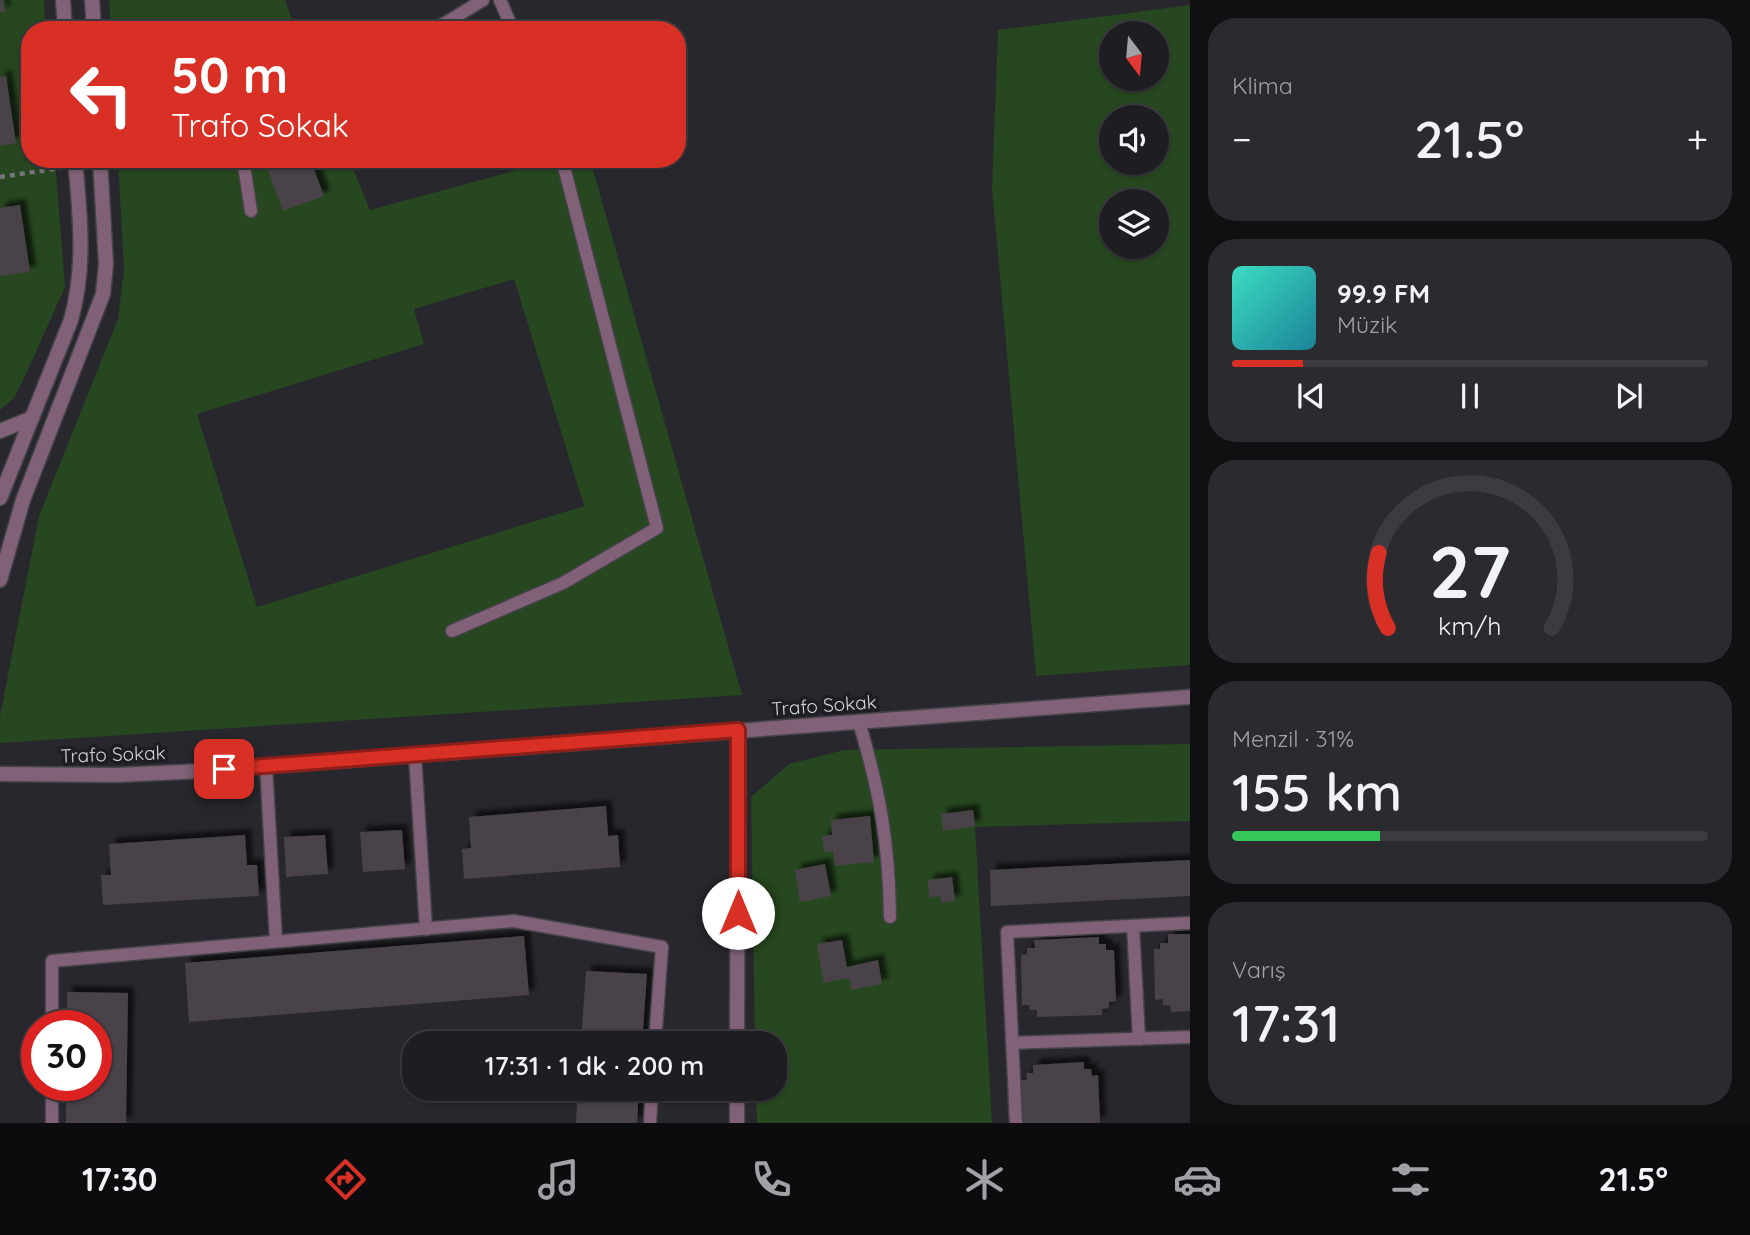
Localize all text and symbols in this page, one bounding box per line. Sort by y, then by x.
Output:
north arrow [1099,21,1169,91]
map controls [1099,21,1169,259]
text: 50 m [171,44,288,105]
icon: left [56,49,147,140]
text: Klima [1232,71,1293,100]
text: Trafo Sokak [171,105,349,145]
button: sound [1099,105,1169,175]
text: 21.5° [1414,106,1524,171]
text: − [1232,115,1252,163]
text: + [1687,115,1708,163]
button: layers [1099,189,1169,259]
text: 99.9 FM [1337,277,1430,310]
text: Müzik [1337,310,1397,339]
icon: previous [1292,377,1330,415]
icon: pause [1451,377,1489,415]
icon: next [1610,377,1648,415]
text: 27 [1429,525,1511,616]
text: km/h [1438,609,1502,640]
street label: Trafo Sokak [770,689,878,721]
text: Menzil · 31% [1232,724,1354,753]
pin [194,739,254,799]
street label: Trafo Sokak [60,740,166,768]
icon: arrive [205,750,243,788]
text: 155 km [1232,759,1402,824]
position arrow [701,876,775,950]
text: Varış [1232,955,1286,984]
text: 17:31 [1232,990,1340,1055]
speed limit sign: 30 [21,1010,112,1101]
text: 17:31 · 1 dk · 200 m [485,1049,704,1082]
icon: directions [321,1155,370,1204]
icon: music [534,1155,583,1204]
icon: phone [747,1155,796,1204]
icon: climate [960,1155,1009,1204]
icon: car [1173,1155,1222,1204]
icon: filters [1386,1155,1435,1204]
text: 17:30 [82,1159,158,1199]
text: 21.5° [1598,1159,1668,1199]

